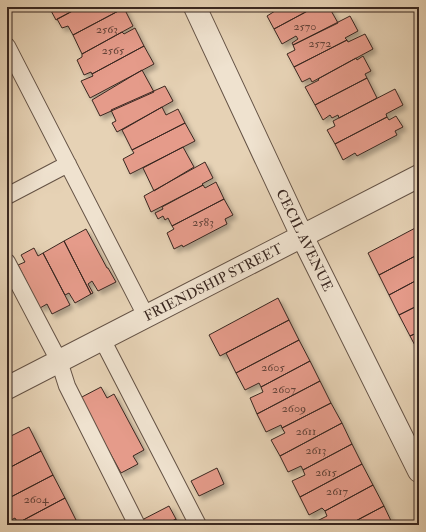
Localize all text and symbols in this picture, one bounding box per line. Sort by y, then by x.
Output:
house number: 2570 [294,19,316,34]
house number: 2563 [96,22,118,37]
house number: 2572 [309,36,331,51]
house number: 2565 [102,43,125,58]
street label: CECIL AVENUE [272,186,337,294]
house number: 2583 [192,215,214,230]
street label: FRIENDSHIP STREET [141,240,286,325]
house number: 2605 [261,360,286,375]
house number: 2607 [272,382,296,397]
house number: 2609 [282,401,306,416]
house number: 2611 [296,424,316,439]
house number: 2613 [306,443,326,458]
house number: 2615 [315,465,338,480]
house number: 2617 [326,484,348,499]
house number: 2604 [24,492,49,507]

